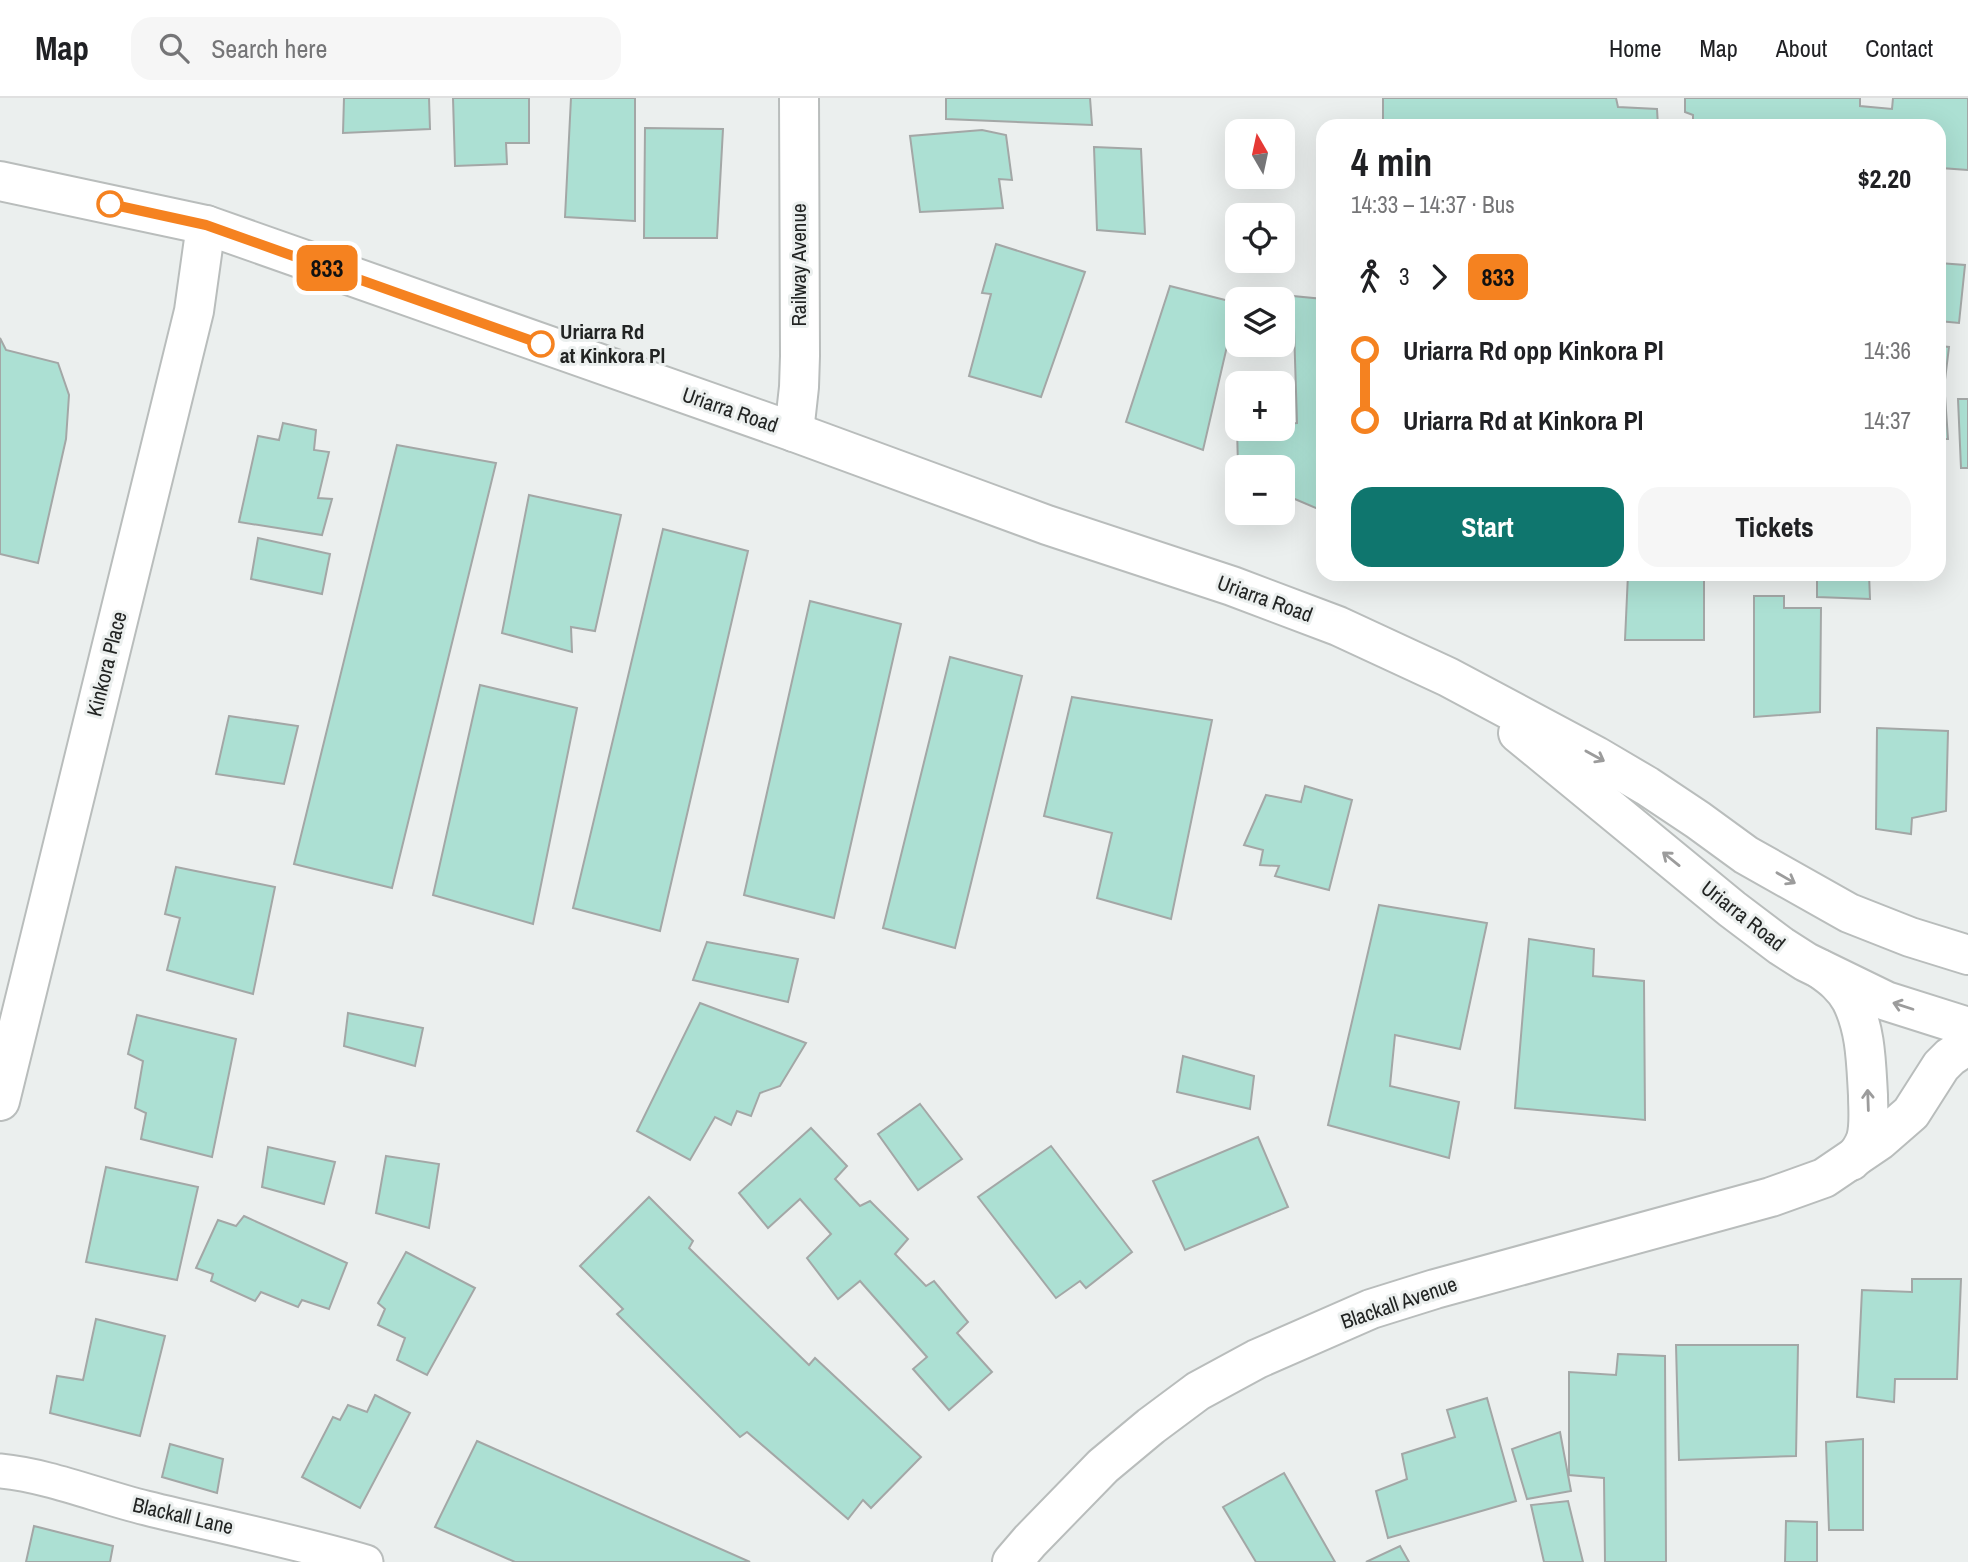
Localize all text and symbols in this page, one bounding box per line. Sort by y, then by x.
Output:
search box [131,17,621,80]
text: Map [35,26,89,70]
icon: search [155,29,193,67]
text: Search here [211,31,327,66]
text: Home [1609,32,1661,64]
text: Map [1699,32,1738,64]
text: About [1776,32,1827,64]
text: Contact [1865,32,1933,64]
north arrow [1225,119,1295,189]
map controls [1225,119,1295,525]
text: 4 min [1351,137,1432,188]
text: $2.20 [1858,161,1911,196]
text: 14:33 – 14:37 · Bus [1351,189,1515,220]
unlabelled marker [97,191,123,217]
street label: Railway Avenue [784,203,813,327]
button: locate [1225,203,1295,273]
line badge: 833 [287,245,367,291]
text: 833 [311,252,343,284]
icon: walk [1351,258,1389,296]
icon: forward [1420,258,1458,296]
text: 3 [1399,261,1410,292]
text: 833 [1482,261,1514,293]
button: layers [1225,287,1295,357]
place label: Uriarra Rd at Kinkora Pl [560,317,665,370]
marker: Uriarra Rd at Kinkora Pl [528,331,554,357]
text: Uriarra Rd opp Kinkora Pl [1403,333,1664,368]
text: 14:36 [1864,335,1911,366]
button: + [1225,371,1295,441]
street label: Uriarra Road [678,380,782,439]
text: Uriarra Rd at Kinkora Pl [1403,403,1644,438]
text: 14:37 [1864,405,1911,436]
button: − [1225,455,1295,525]
button: Start [1351,487,1624,567]
button: Tickets [1638,487,1911,567]
street label: Uriarra Road [1213,568,1317,629]
street label: Kinkora Place [79,608,134,719]
one-way arrow [1584,749,1604,763]
one-way arrow [1663,851,1681,867]
one-way arrow [1775,872,1796,885]
street label: Uriarra Road [1695,874,1791,958]
one-way arrow [1892,999,1914,1012]
one-way arrow [1861,1089,1874,1112]
street label: Blackall Avenue [1337,1269,1461,1336]
street label: Blackall Lane [130,1490,236,1541]

